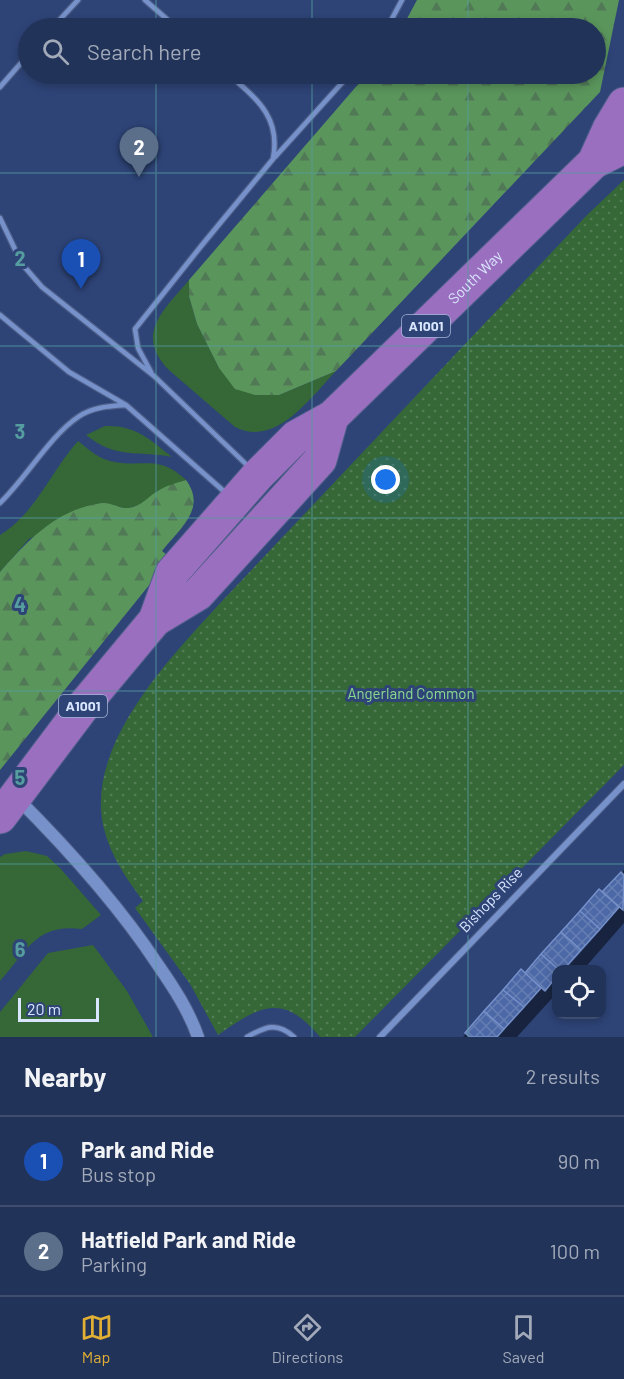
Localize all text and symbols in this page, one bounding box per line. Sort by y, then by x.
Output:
search box [18,18,606,84]
icon: search [39,35,72,68]
text: Search here [87,38,201,64]
pin: 2 [120,128,158,177]
pin: 1 [62,240,100,289]
text: 2 [14,246,26,270]
street label: South Way [444,246,505,307]
road number: A1001 [402,315,450,337]
text: 3 [15,419,25,443]
your location [371,465,400,494]
text: 4 [14,592,26,616]
park label: Angerland Common [347,684,475,702]
road number: A1001 [59,695,107,717]
text: 5 [15,765,26,789]
street label: Bishops Rise [455,863,526,936]
text: 6 [15,937,26,961]
map controls [552,965,606,1019]
button: locate [552,965,606,1019]
scale bar [18,995,99,1022]
text: 20 m [27,999,61,1018]
text: Nearby [24,1061,106,1092]
text: 2 results [526,1064,600,1088]
text: Park and Ride [81,1136,214,1162]
text: 1 [40,1149,47,1173]
text: 90 m [558,1149,600,1173]
text: Bus stop [81,1162,156,1186]
text: Hatfield Park and Ride [81,1226,296,1252]
text: 2 [38,1239,49,1263]
text: 100 m [550,1239,600,1263]
text: Parking [81,1252,147,1276]
tab: Map [80,1311,113,1366]
tab: Directions [272,1311,343,1366]
tab: Saved [502,1311,544,1366]

